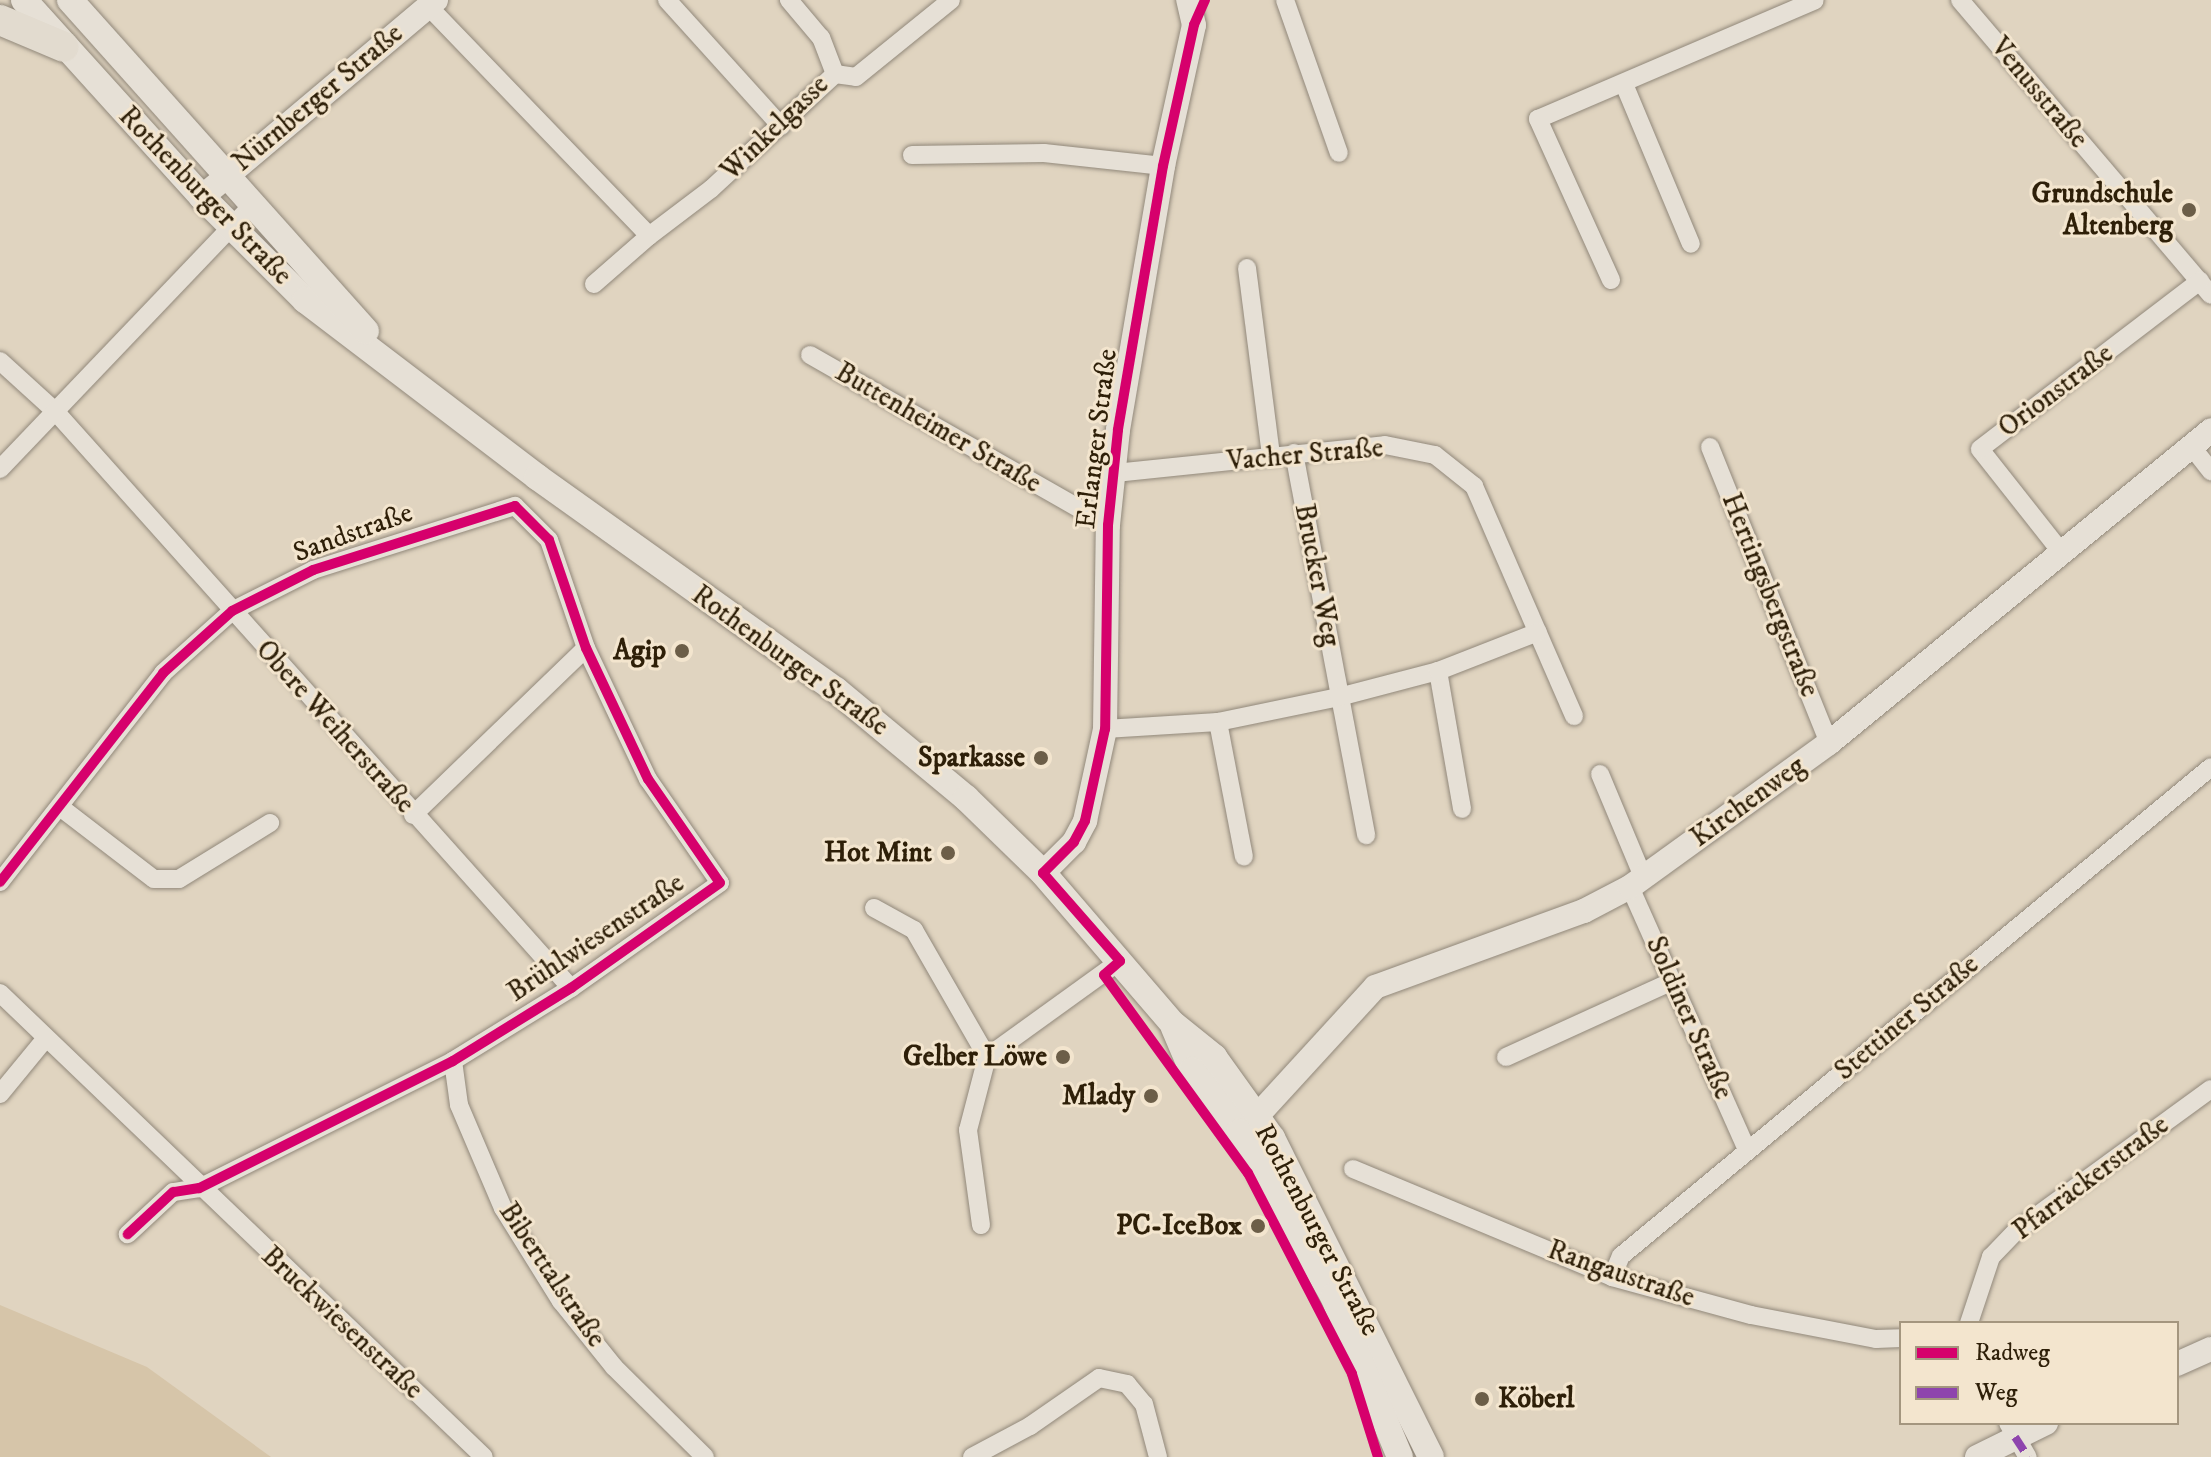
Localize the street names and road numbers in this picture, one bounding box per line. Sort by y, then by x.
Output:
street label: Nürnberger Straße [226,17,410,179]
street label: Venusstraße [1983,31,2095,155]
street label: Winkelgasse [714,68,836,188]
street label: Rothenburger Straße [111,100,299,292]
street label: Orionstraße [1992,337,2120,445]
street label: Erlanger Straße [1069,347,1125,531]
street label: Buttenheimer Straße [829,355,1047,501]
street label: Vacher Straße [1225,431,1385,479]
street label: Hertingsbergstraße [1714,488,1826,702]
street label: Sandstraße [289,496,417,570]
street label: Brucker Weg [1287,501,1347,649]
street label: Rothenburger Straße [685,578,895,744]
street label: Obere Weiherstraße [248,633,422,821]
street label: Kirchenweg [1684,749,1812,855]
street label: Brühlwiesenstraße [501,867,691,1009]
street label: Soldiner Straße [1638,931,1740,1105]
street label: Stettiner Straße [1828,948,1986,1088]
street label: Pfarräckerstraße [2006,1108,2176,1248]
street label: Rothenburger Straße [1247,1118,1387,1342]
street label: Biberttalstraße [491,1196,613,1354]
street label: Rangaustraße [1543,1233,1699,1315]
street label: Bruckwiesenstraße [254,1239,430,1407]

